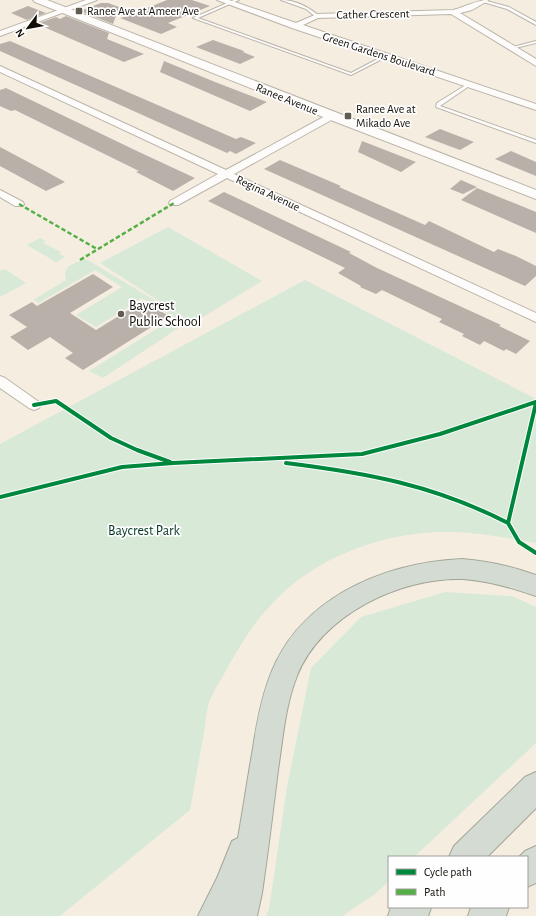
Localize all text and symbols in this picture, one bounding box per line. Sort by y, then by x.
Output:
place label: Ranee Ave at Ameer Ave [87,5,199,17]
marker: Ranee Ave at Ameer Ave [74,6,84,16]
street label: Cather Crescent [336,7,410,21]
north arrow [8,8,48,48]
text: N [13,27,27,39]
street label: Green Gardens Boulevard [321,30,437,78]
street label: Ranee Avenue [254,81,320,117]
place label: Ranee Ave at Mikado Ave [356,103,416,129]
marker: Ranee Ave at Mikado Ave [343,111,353,121]
street label: Regina Avenue [234,173,302,213]
place label: Baycrest Public School [129,299,201,329]
marker: Baycrest Public School [116,309,126,319]
park label: Baycrest Park [108,524,181,538]
legend [388,856,528,908]
text: Cycle path [424,866,472,879]
text: Path [424,886,446,898]

